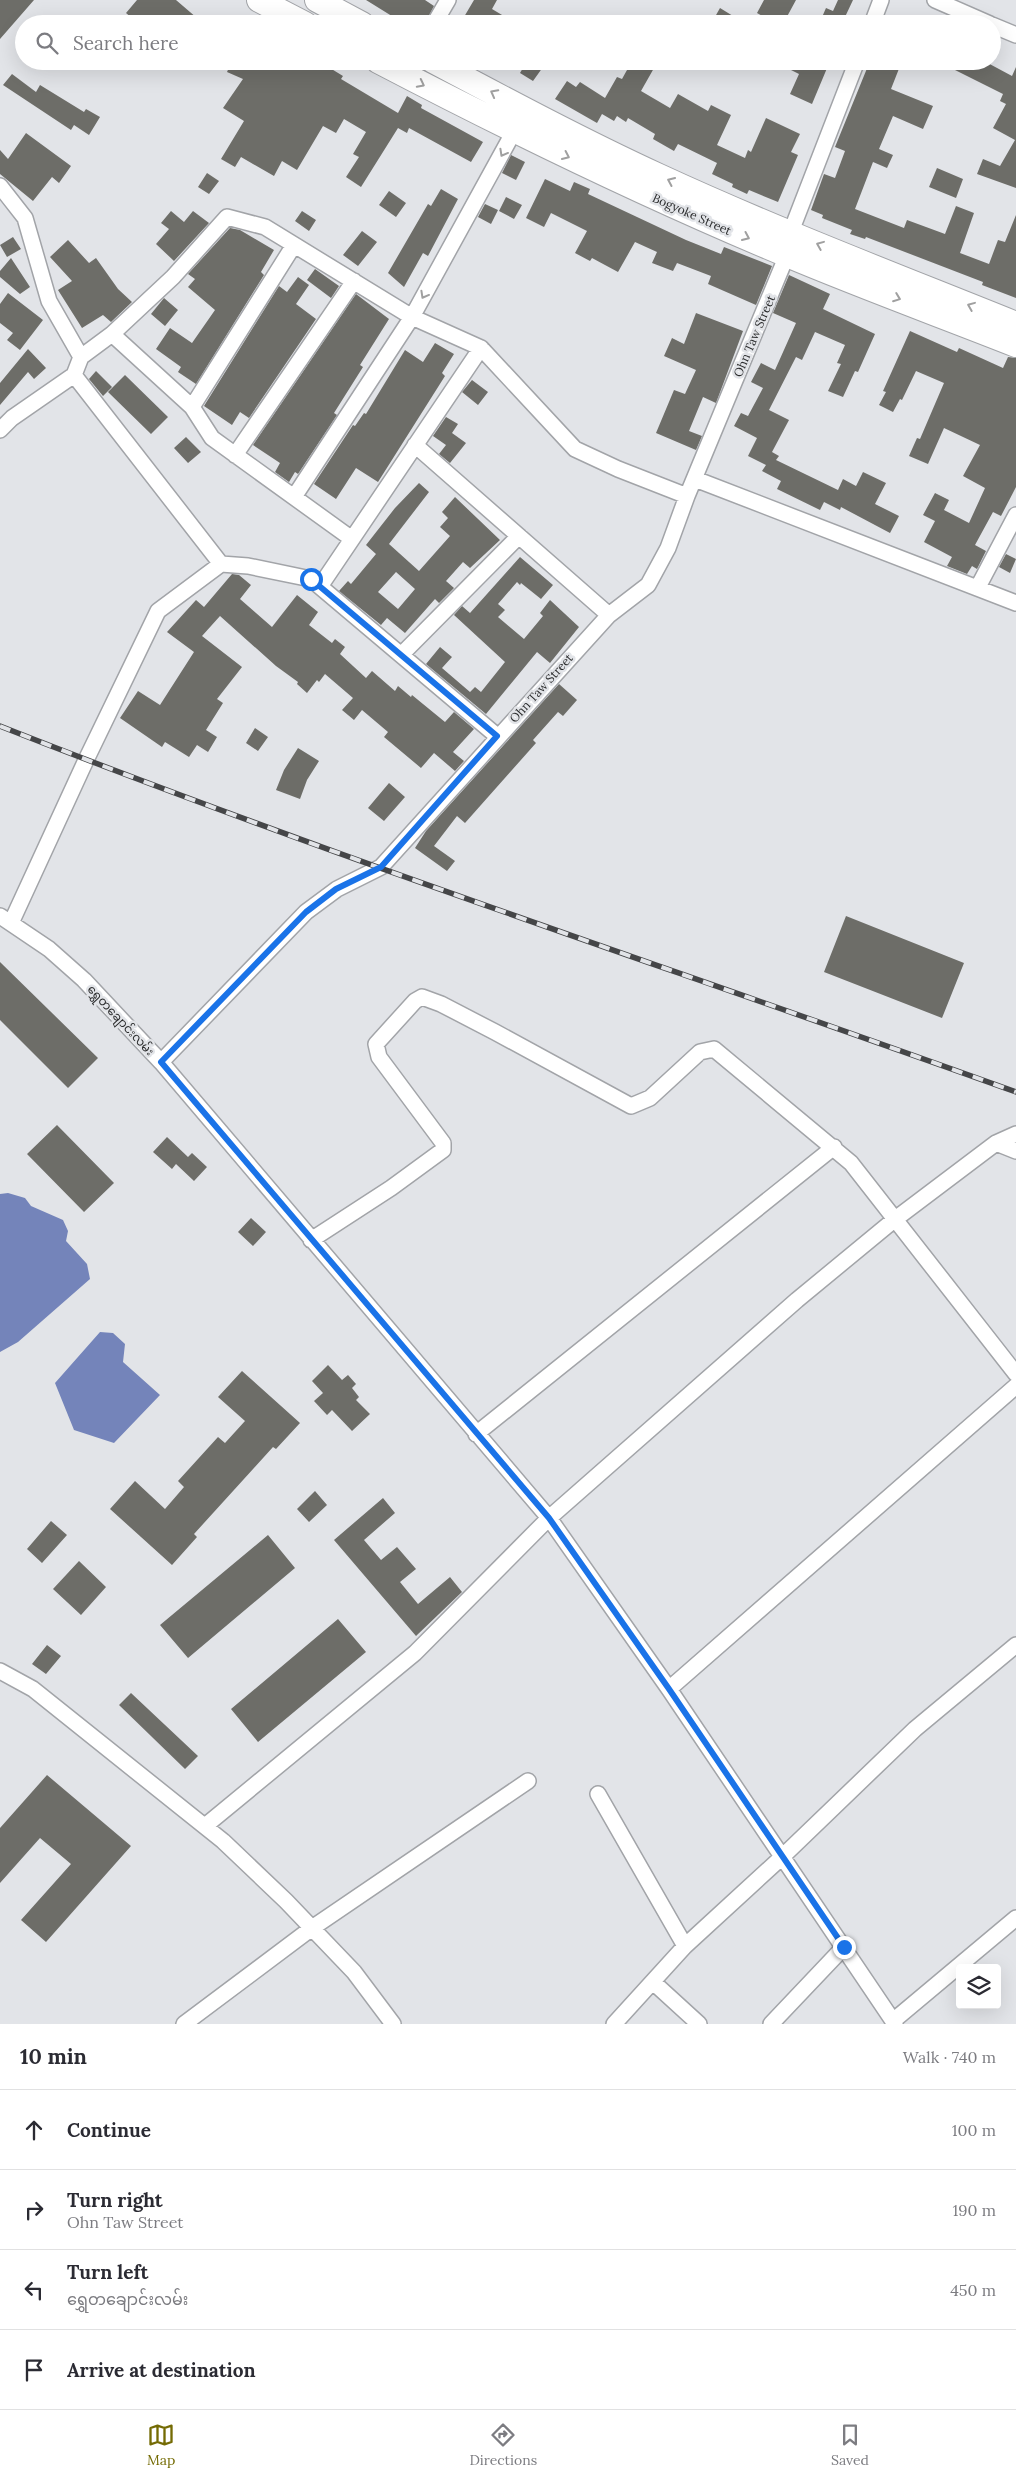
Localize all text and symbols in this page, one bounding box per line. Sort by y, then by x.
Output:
search box [15,15,1001,70]
icon: search [33,29,61,57]
text: Search here [73,31,179,55]
one-way arrow [416,78,425,88]
one-way arrow [490,89,499,99]
one-way arrow [499,148,509,157]
one-way arrow [561,150,570,160]
one-way arrow [667,176,676,187]
street label: Bogyoke Street [650,190,734,238]
one-way arrow [741,231,750,242]
one-way arrow [816,241,825,252]
one-way arrow [420,290,430,299]
one-way arrow [892,292,901,303]
street label: Ohn Taw Street [730,293,778,379]
one-way arrow [967,302,976,312]
route start [300,568,323,591]
street label: Ohn Taw Street [506,650,576,725]
street label: ရွှေတချောင်းလမ်း [82,981,158,1060]
route end [833,1936,856,1959]
map controls [956,1964,1001,2009]
button: layers [956,1964,1001,2009]
text: 10 min [20,2043,87,2070]
text: Walk · 740 m [903,2047,996,2067]
icon: ahead [20,2116,48,2144]
text: Continue [67,2118,151,2142]
text: 100 m [952,2120,996,2140]
text: Turn right [67,2188,163,2212]
icon: right [20,2196,48,2224]
text: 190 m [952,2200,996,2220]
text: Ohn Taw Street [67,2212,183,2232]
text: Turn left [67,2260,148,2284]
icon: left [20,2276,48,2304]
text: 450 m [950,2280,996,2300]
text: ရွှေတချောင်းလမ်း [67,2289,188,2309]
icon: arrive [20,2356,48,2384]
text: Arrive at destination [67,2358,256,2382]
tab: Map [147,2421,175,2469]
tab: Directions [469,2421,537,2469]
tab: Saved [831,2421,869,2469]

